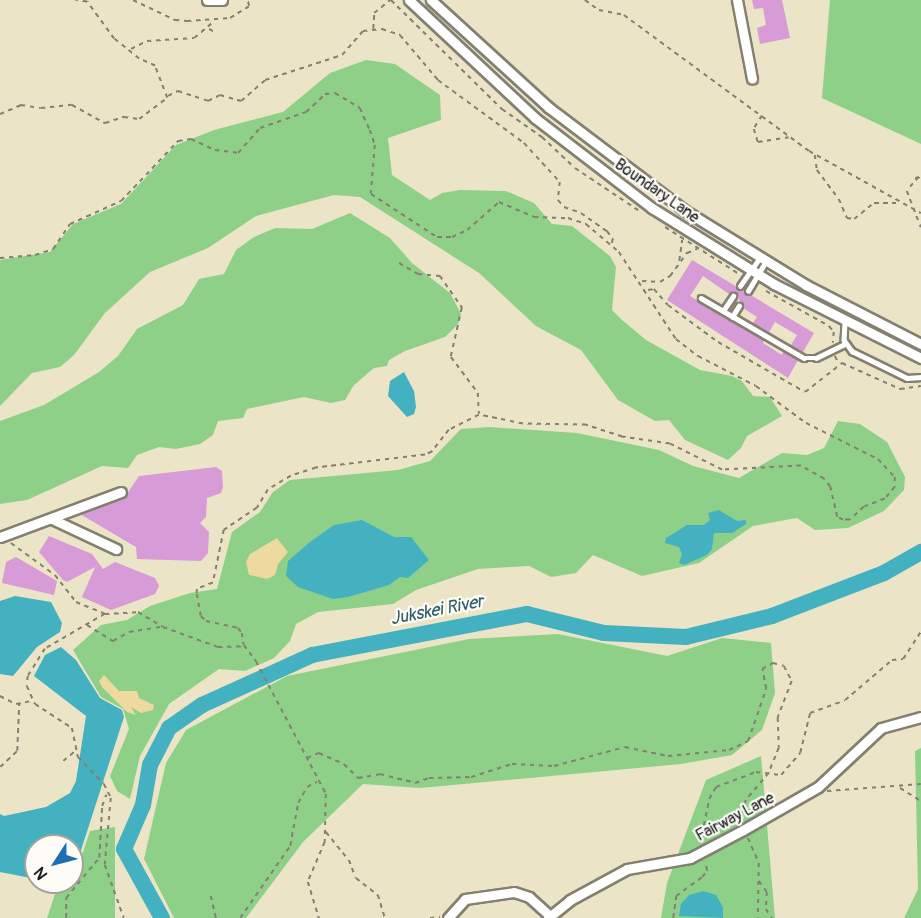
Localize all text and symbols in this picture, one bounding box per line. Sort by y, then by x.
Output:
street label: Boundary Lane [611,155,703,227]
water label: Jukskei River [389,591,485,631]
street label: Fairway Lane [692,788,778,846]
north arrow [24,834,84,894]
text: N [30,863,52,884]

